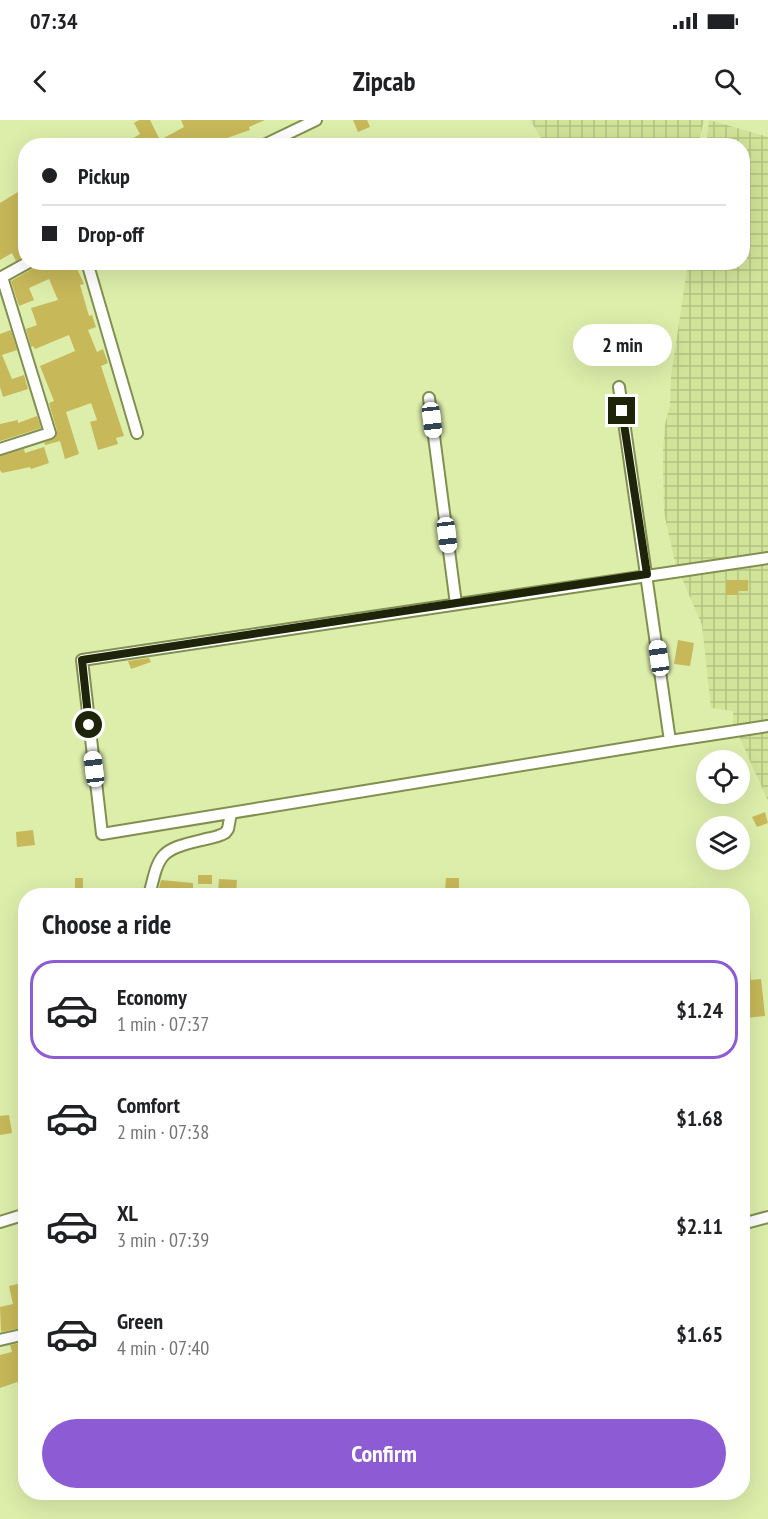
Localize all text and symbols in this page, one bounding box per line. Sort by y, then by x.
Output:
text: 07:34 [30,7,78,35]
text: Zipcab [353,64,415,98]
icon: back [24,65,57,98]
icon: search [711,65,744,98]
text: Pickup [78,162,130,190]
text: Drop-off [78,220,144,248]
callout: 2 min [572,324,672,366]
text: 2 min [602,332,643,358]
route end [608,397,635,424]
car [421,401,443,439]
car [436,516,458,554]
car [648,639,670,677]
route start [75,711,102,738]
car [83,750,105,788]
map controls [696,750,750,870]
button: locate [696,750,750,804]
button: layers [696,816,750,870]
text: Choose a ride [42,907,171,941]
icon: car [45,983,99,1037]
text: Economy [117,983,187,1011]
text: $1.24 [676,996,723,1024]
text: 1 min · 07:37 [117,1011,209,1037]
icon: car [45,1091,99,1145]
text: Comfort [117,1091,180,1119]
text: $1.68 [676,1104,723,1132]
text: 2 min · 07:38 [117,1119,209,1145]
icon: car [45,1199,99,1253]
text: XL [117,1199,138,1227]
text: $2.11 [676,1212,723,1240]
text: 3 min · 07:39 [117,1227,209,1253]
icon: car [45,1307,99,1361]
text: Green [117,1307,163,1335]
text: $1.65 [676,1320,723,1348]
text: 4 min · 07:40 [117,1335,209,1361]
button: Confirm [42,1419,726,1488]

